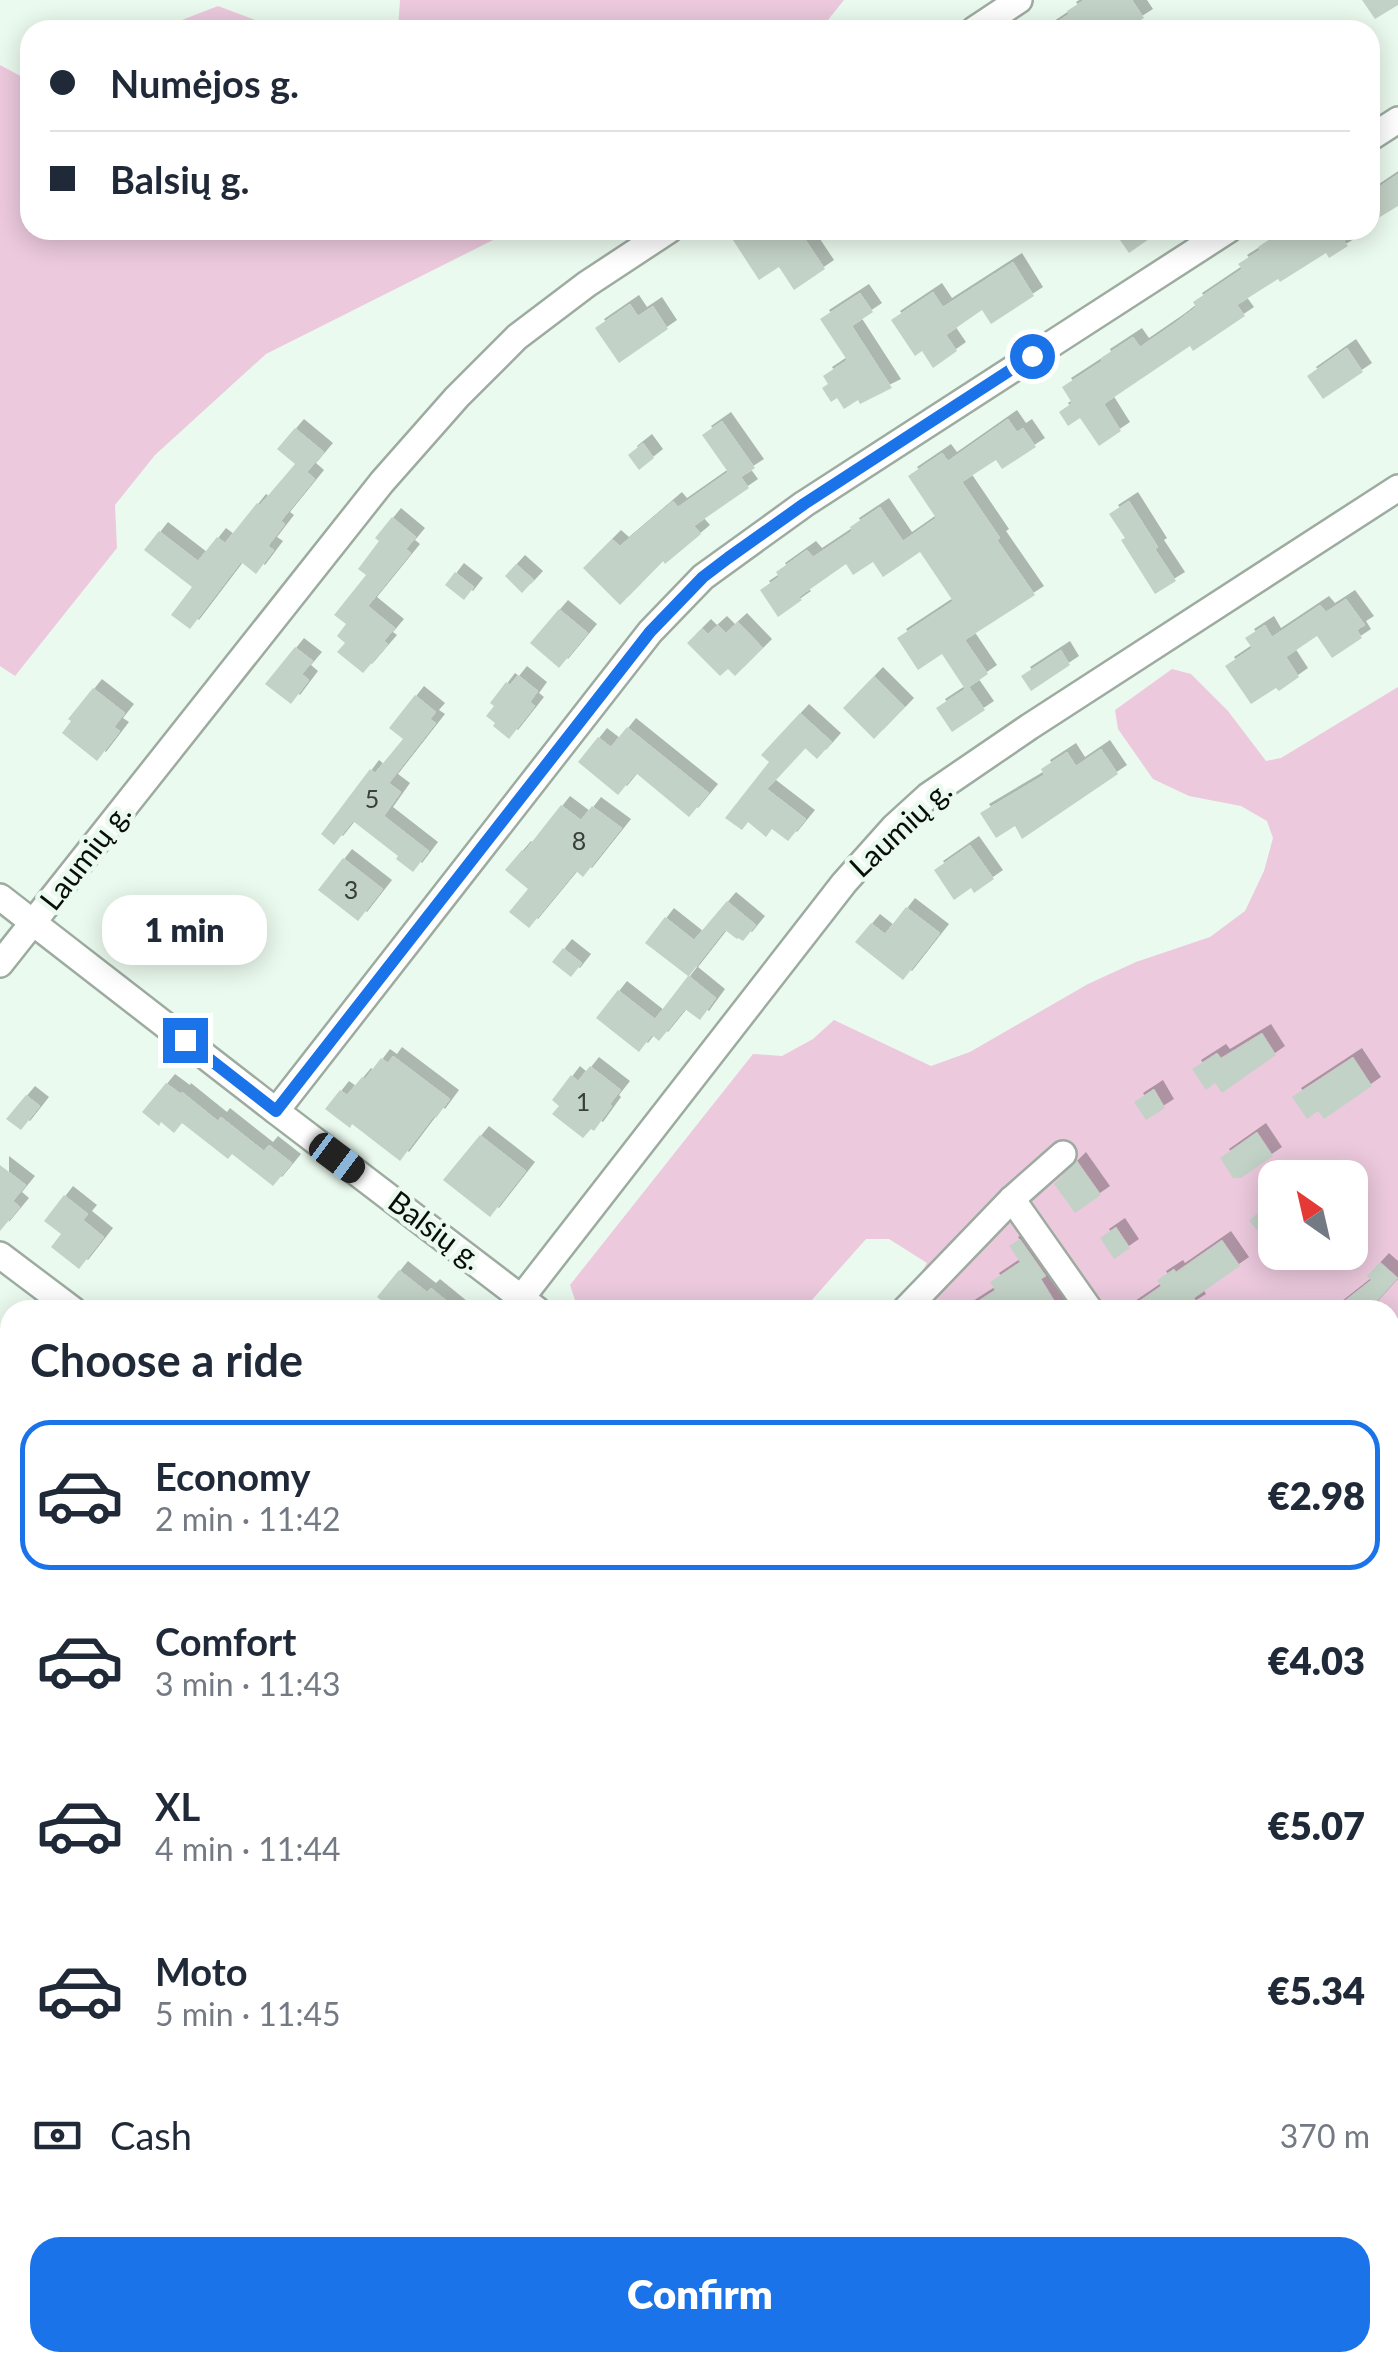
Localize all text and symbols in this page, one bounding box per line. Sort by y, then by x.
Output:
text: Numėjos g. [110,60,299,106]
text: Balsių g. [110,156,250,202]
route start [1010,334,1055,379]
street label: Laumių g. [841,771,958,884]
house number: 5 [365,783,379,813]
street label: Laumių g. [31,795,137,917]
house number: 8 [572,825,586,855]
house number: 3 [344,874,358,904]
callout: 1 min [102,895,268,965]
text: 1 min [145,910,224,949]
route end [163,1018,208,1063]
house number: 1 [576,1086,590,1116]
car [304,1128,370,1188]
north arrow [1258,1160,1368,1270]
map controls [1258,1160,1368,1270]
street label: Balsių g. [382,1182,490,1276]
text: Choose a ride [30,1333,303,1387]
icon: car [35,1450,125,1540]
text: Economy [155,1453,310,1499]
text: €2.98 [1268,1472,1365,1518]
text: 2 min · 11:42 [155,1499,341,1538]
icon: car [35,1615,125,1705]
text: Comfort [155,1618,296,1664]
text: €4.03 [1268,1637,1365,1683]
text: 3 min · 11:43 [155,1664,341,1703]
icon: car [35,1780,125,1870]
text: XL [155,1783,200,1829]
text: €5.07 [1268,1802,1365,1848]
text: 4 min · 11:44 [155,1829,341,1868]
icon: car [35,1945,125,2035]
text: Moto [155,1948,248,1994]
text: €5.34 [1268,1967,1365,2013]
text: 5 min · 11:45 [155,1994,341,2033]
icon: cash [30,2108,85,2163]
text: Cash [110,2112,192,2158]
text: 370 m [1280,2116,1370,2155]
button: Confirm [30,2237,1370,2352]

